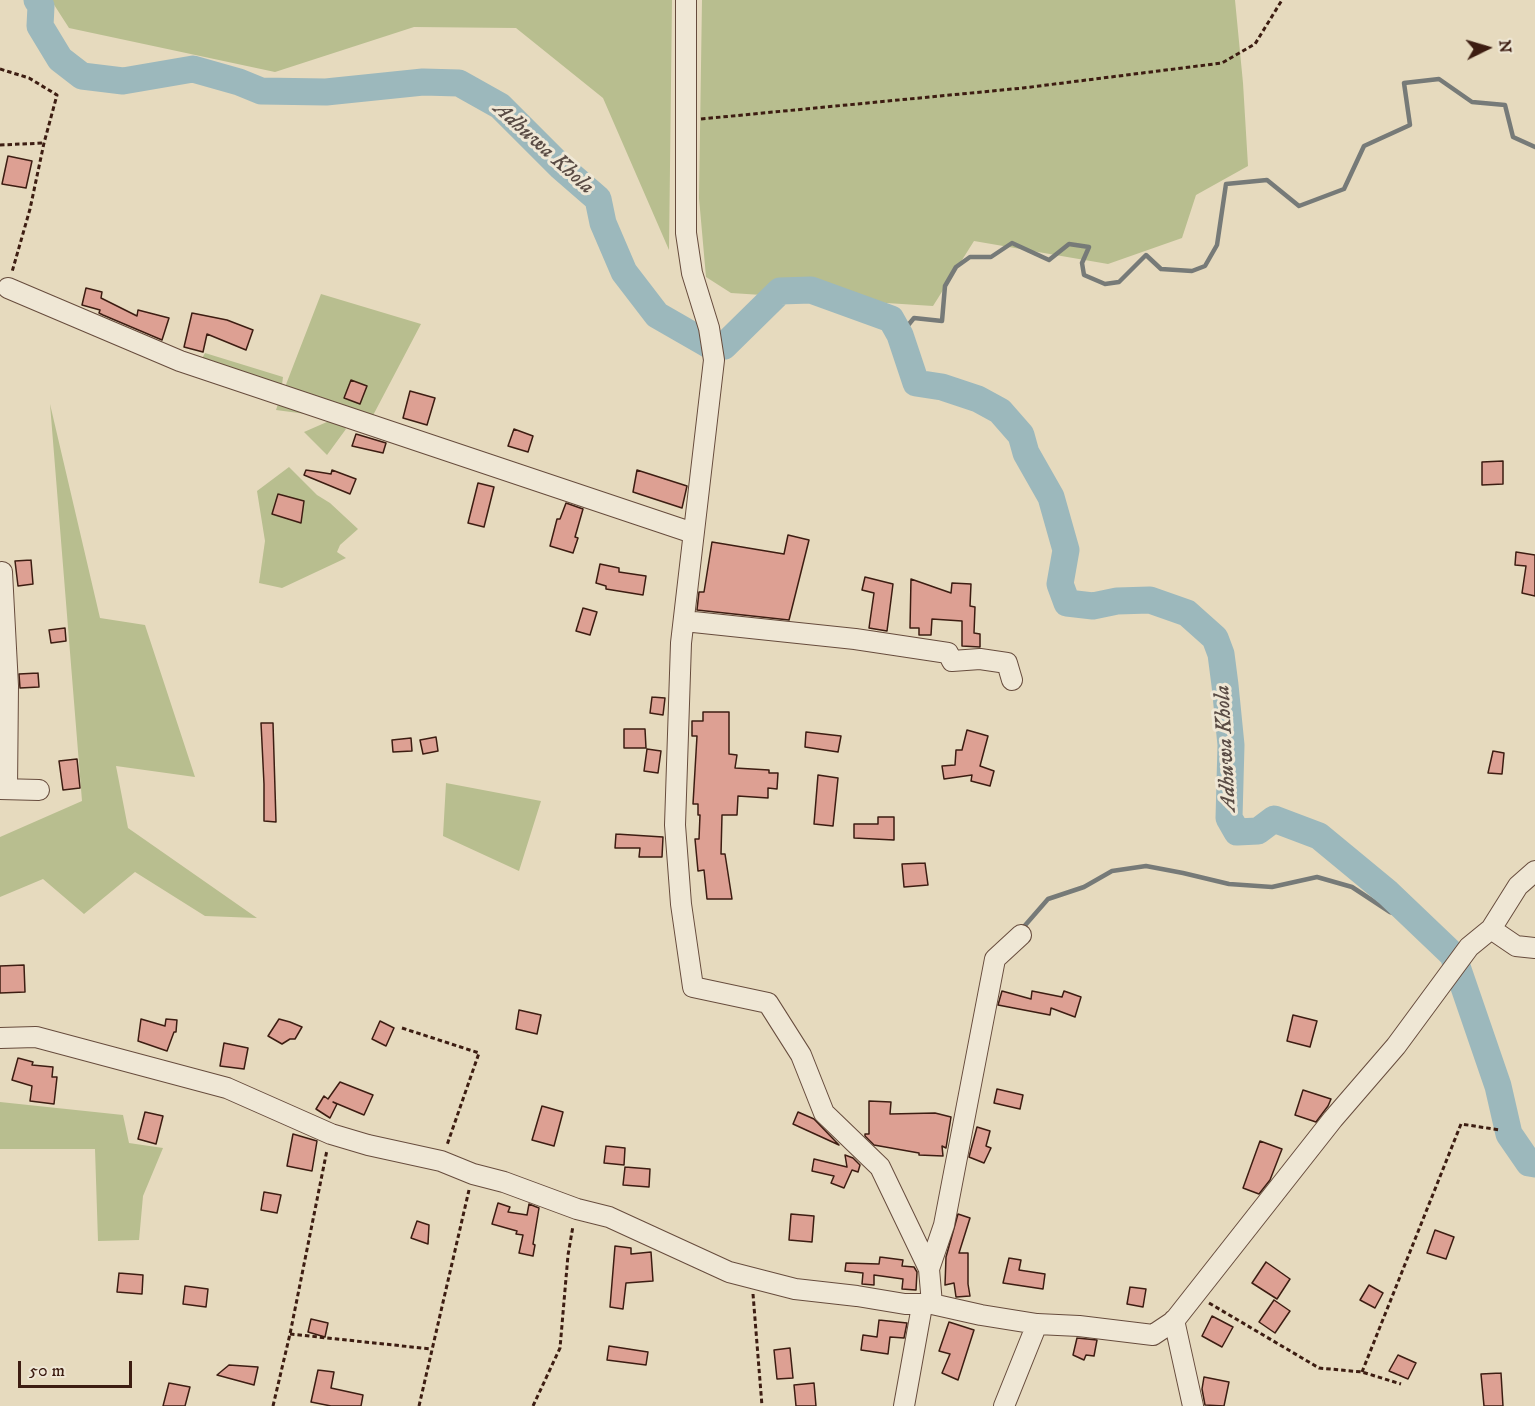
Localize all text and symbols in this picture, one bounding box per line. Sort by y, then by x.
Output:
north arrow [1457,18,1517,78]
text: N [1494,39,1515,54]
water label: Adhuwa Khola [487,97,599,201]
water label: Adhuwa Khola [1211,684,1243,812]
scale bar [21,1349,135,1387]
text: 50 m [29,1360,65,1382]

